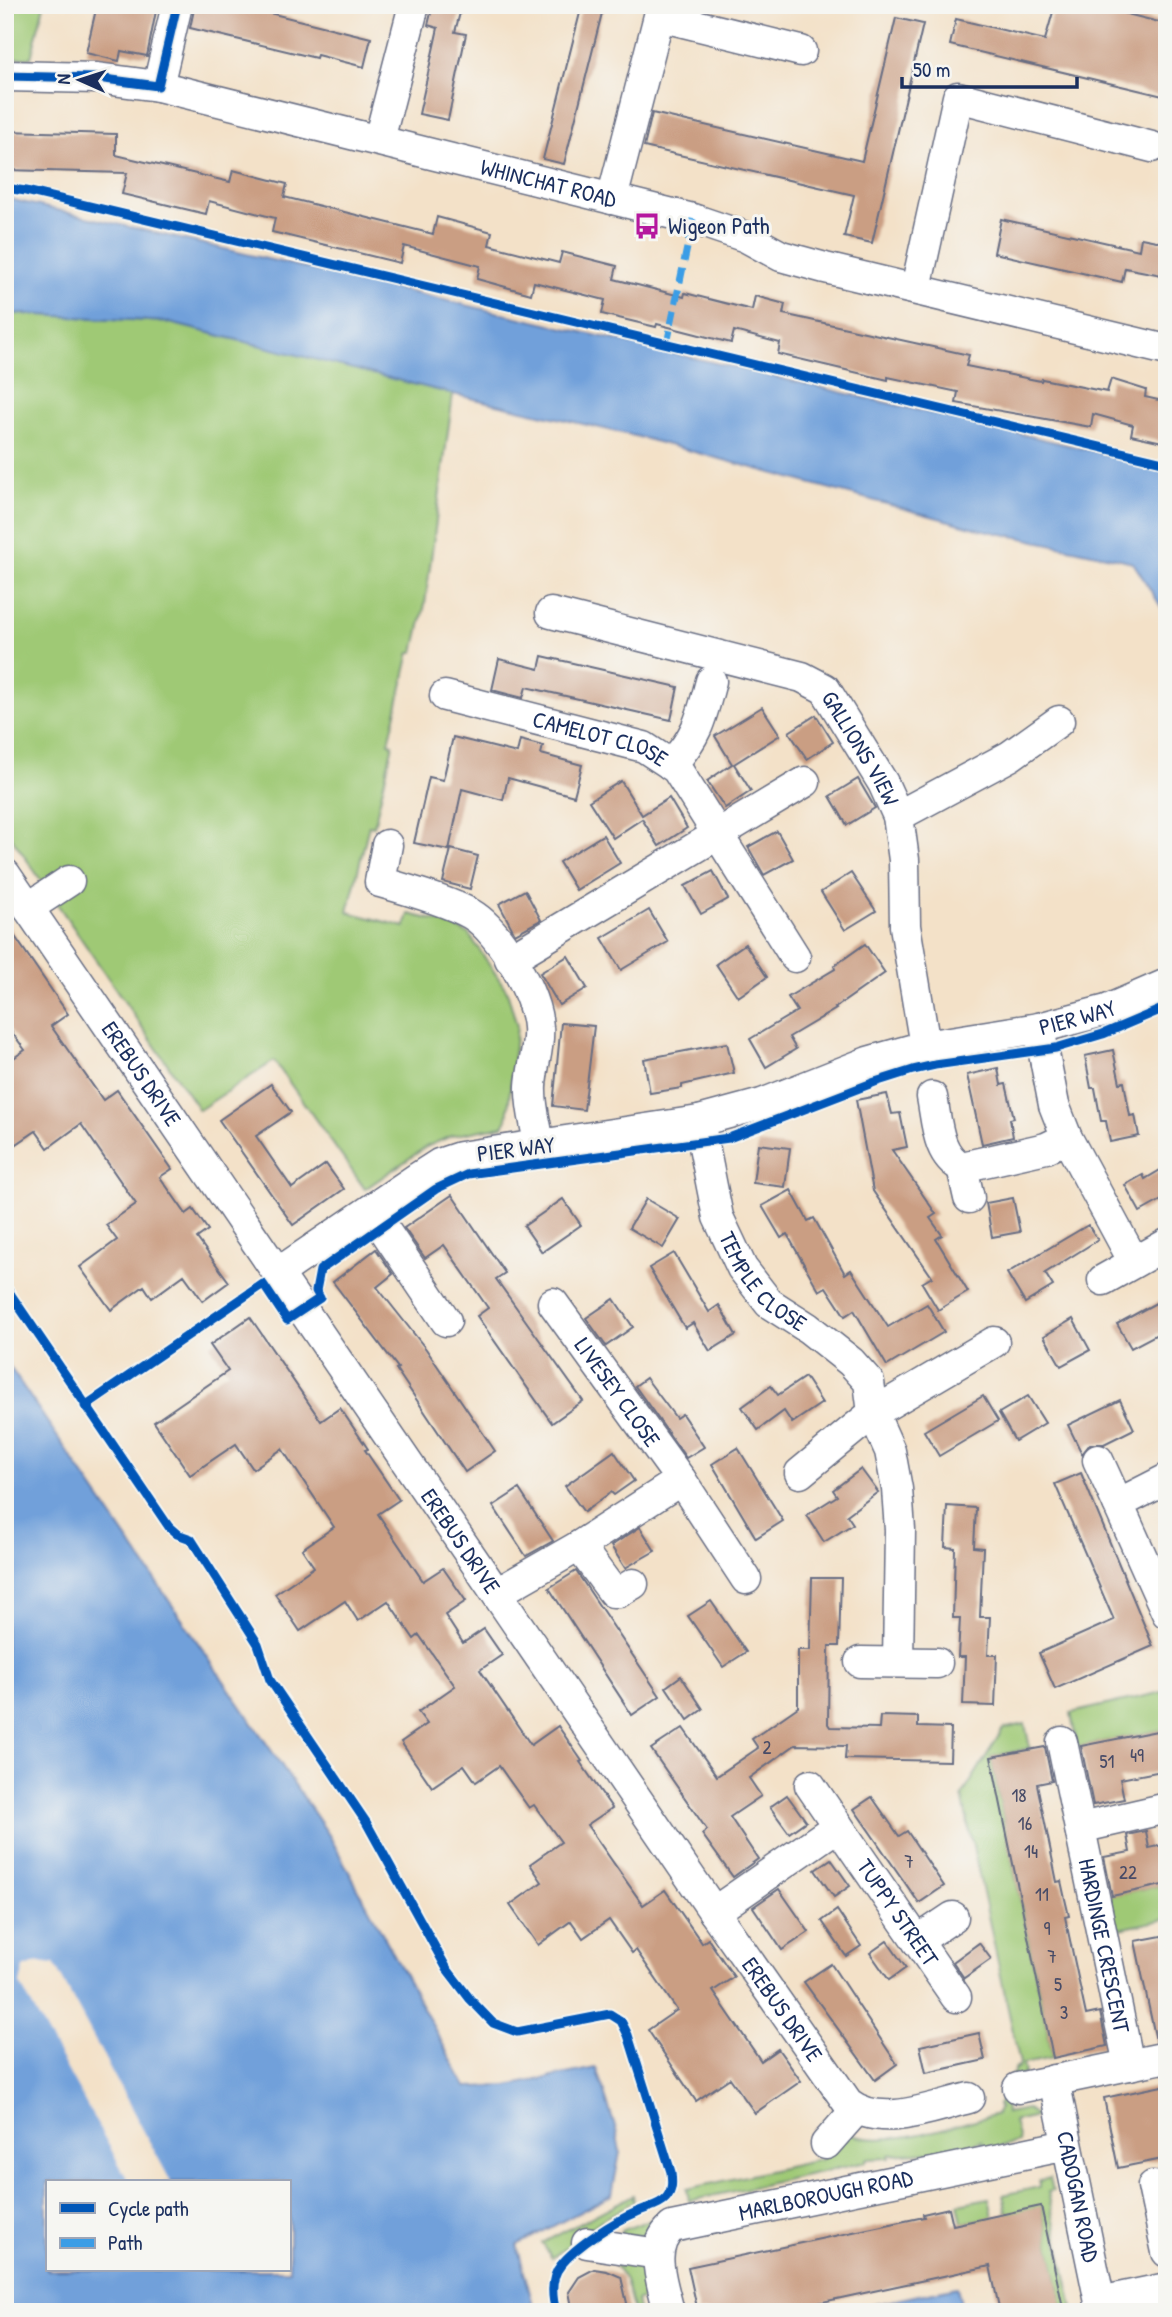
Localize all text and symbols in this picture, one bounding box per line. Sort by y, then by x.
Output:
north arrow [46,46,116,116]
scale bar [902,46,1078,90]
text: 50 m [913,55,950,84]
text: N [50,73,76,85]
street label: WHINCHAT ROAD [478,151,620,214]
place label: Wigeon Path [668,210,770,241]
bus stop icon: Wigeon Path [632,211,662,241]
street label: GALLIONS VIEW [815,685,907,810]
street label: CAMELOT CLOSE [530,703,674,774]
street label: PIER WAY [1036,992,1121,1042]
street label: EREBUS DRIVE [95,1015,189,1132]
street label: PIER WAY [475,1128,557,1169]
street label: TEMPLE CLOSE [712,1226,813,1338]
street label: LIVESEY CLOSE [568,1331,668,1453]
street label: EREBUS DRIVE [414,1482,508,1600]
house number: 2 [763,1734,772,1760]
house number: 49 [1130,1742,1144,1768]
house number: 51 [1100,1748,1115,1774]
house number: 18 [1011,1782,1027,1808]
house number: 16 [1018,1810,1032,1836]
house number: 14 [1024,1838,1038,1864]
house number: 7 [904,1848,914,1874]
street label: TUPPY STREET [850,1852,946,1972]
street label: HARDINGE CRESCENT [1072,1856,1138,2036]
house number: 22 [1119,1859,1137,1885]
house number: 11 [1035,1881,1049,1907]
house number: 9 [1044,1915,1051,1941]
house number: 7 [1047,1943,1057,1969]
street label: EREBUS DRIVE [735,1951,830,2067]
house number: 5 [1054,1971,1062,1997]
house number: 3 [1060,1999,1068,2025]
street label: CADOGAN ROAD [1050,2128,1107,2265]
street label: MARLBOROUGH ROAD [736,2161,915,2228]
legend [46,2180,290,2272]
text: Cycle path [108,2194,189,2223]
text: Path [108,2228,143,2257]

